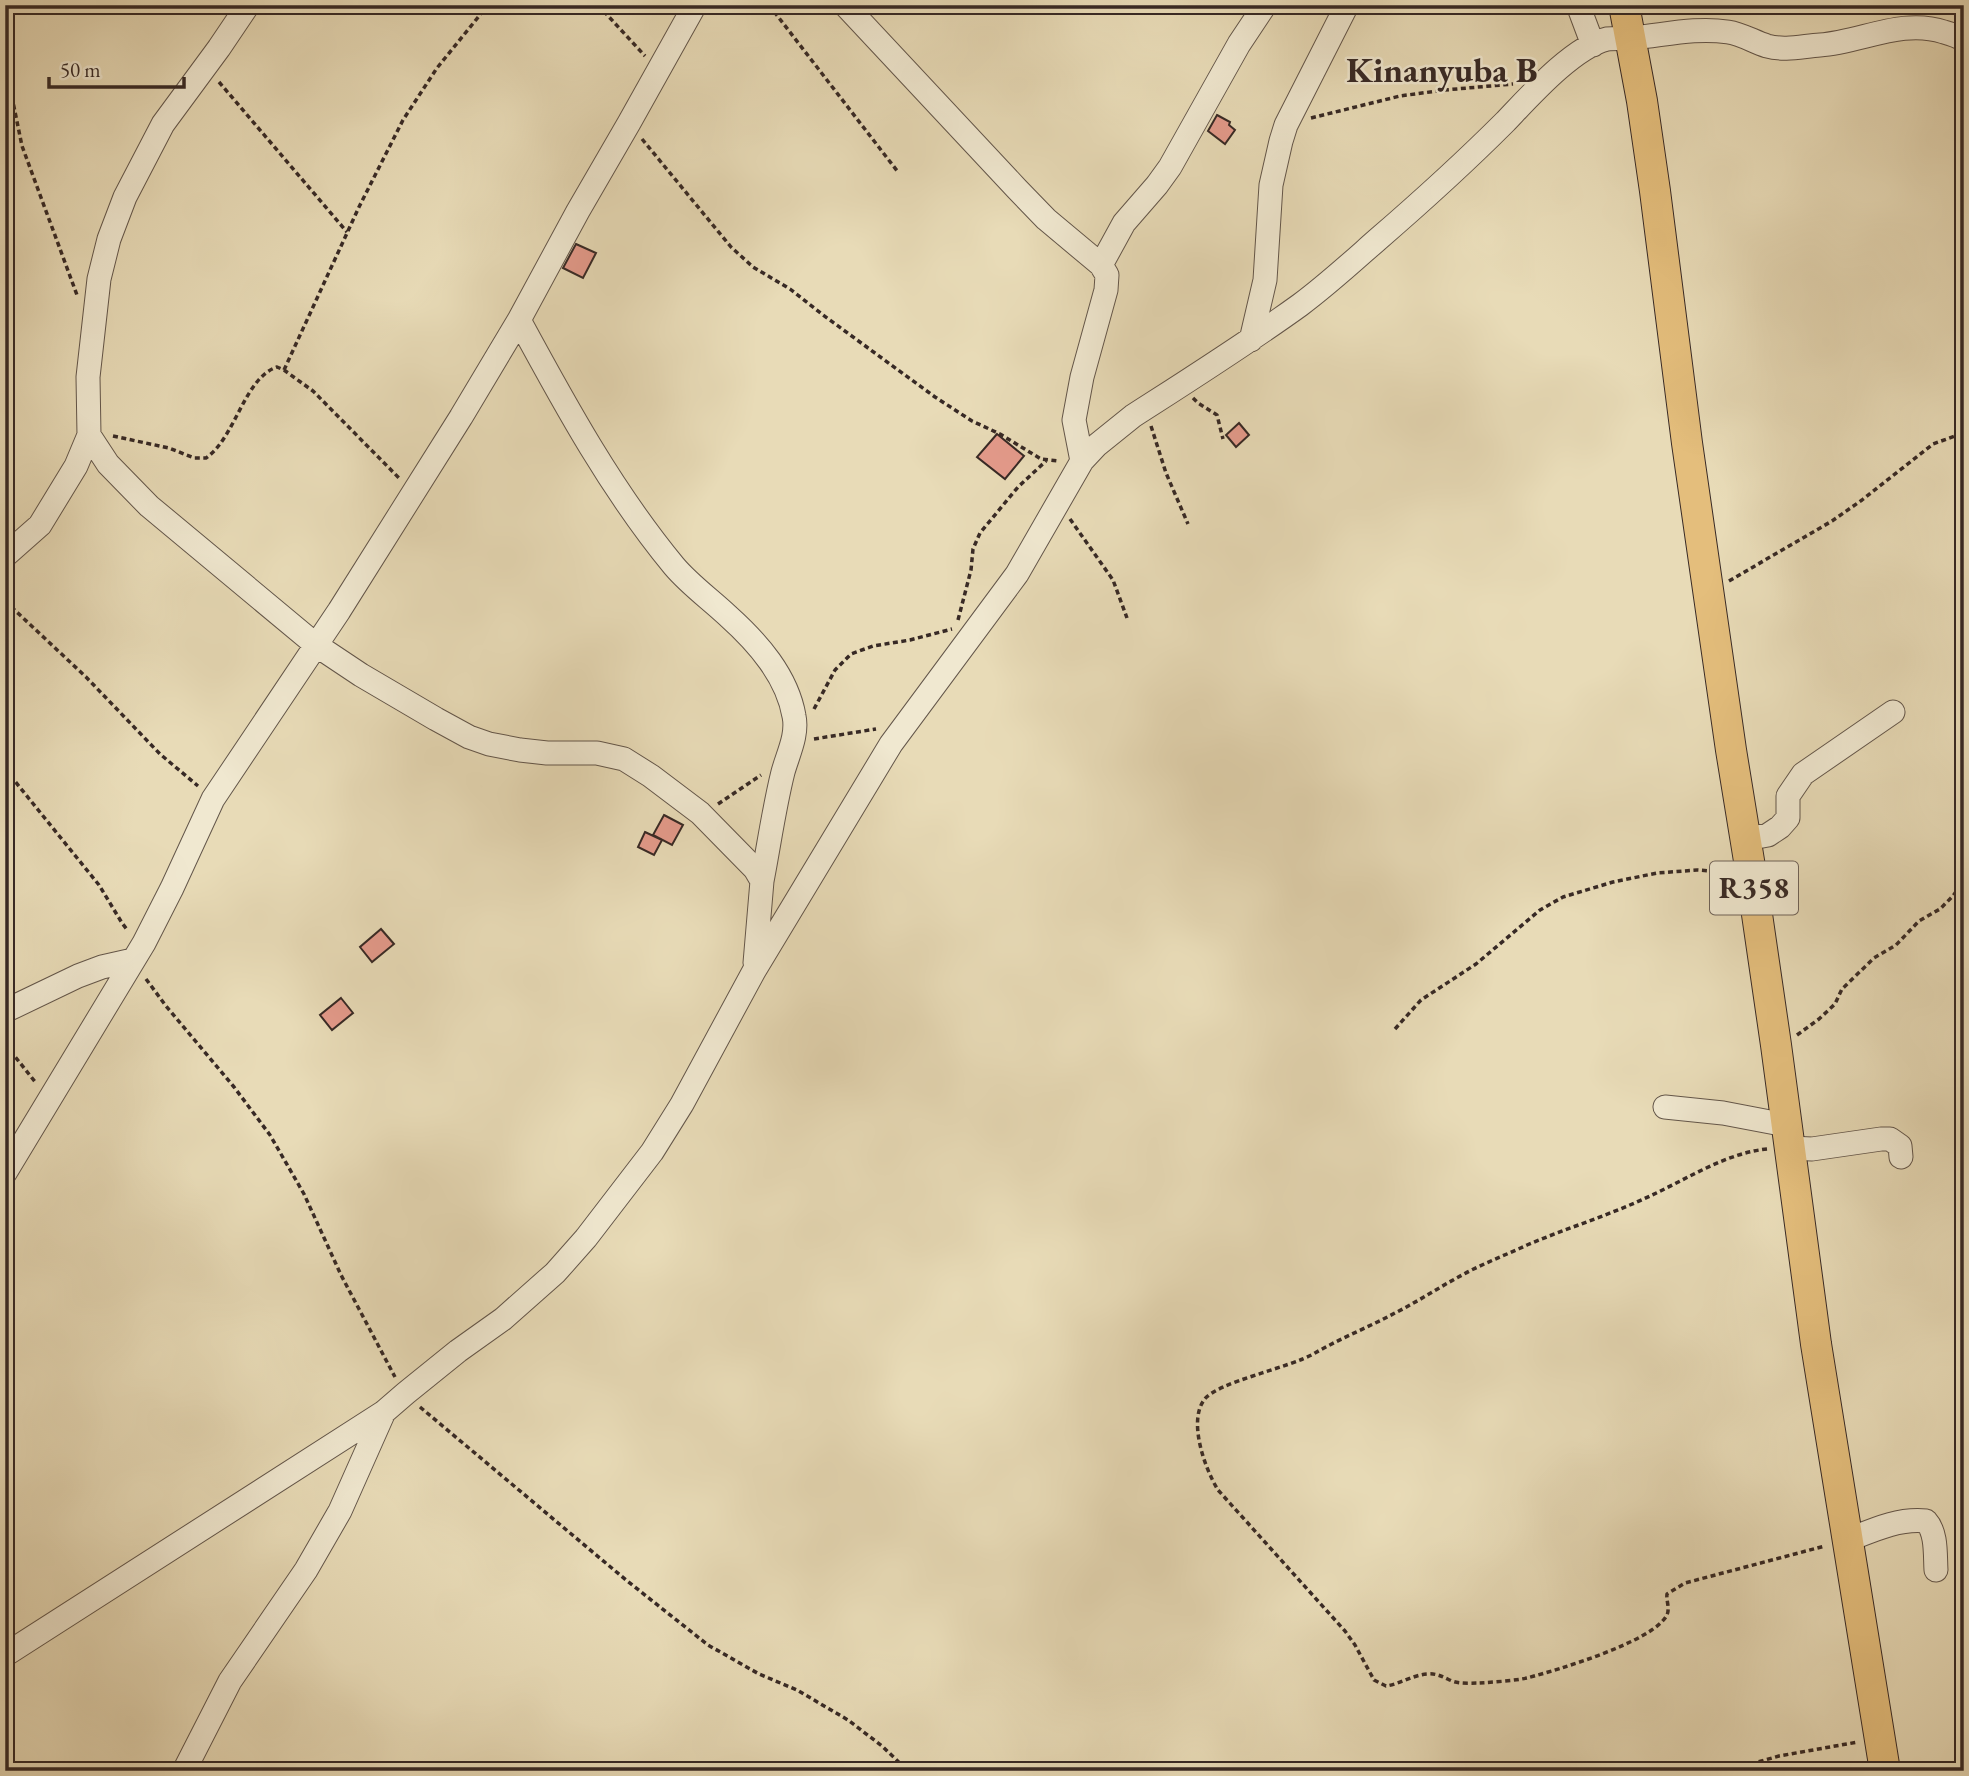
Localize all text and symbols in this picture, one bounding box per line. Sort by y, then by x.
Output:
scale bar [49,46,184,90]
district label: Kinanyuba B [1346,47,1538,92]
text: 50 m [60,56,101,83]
road number: R358 [1710,862,1798,914]

